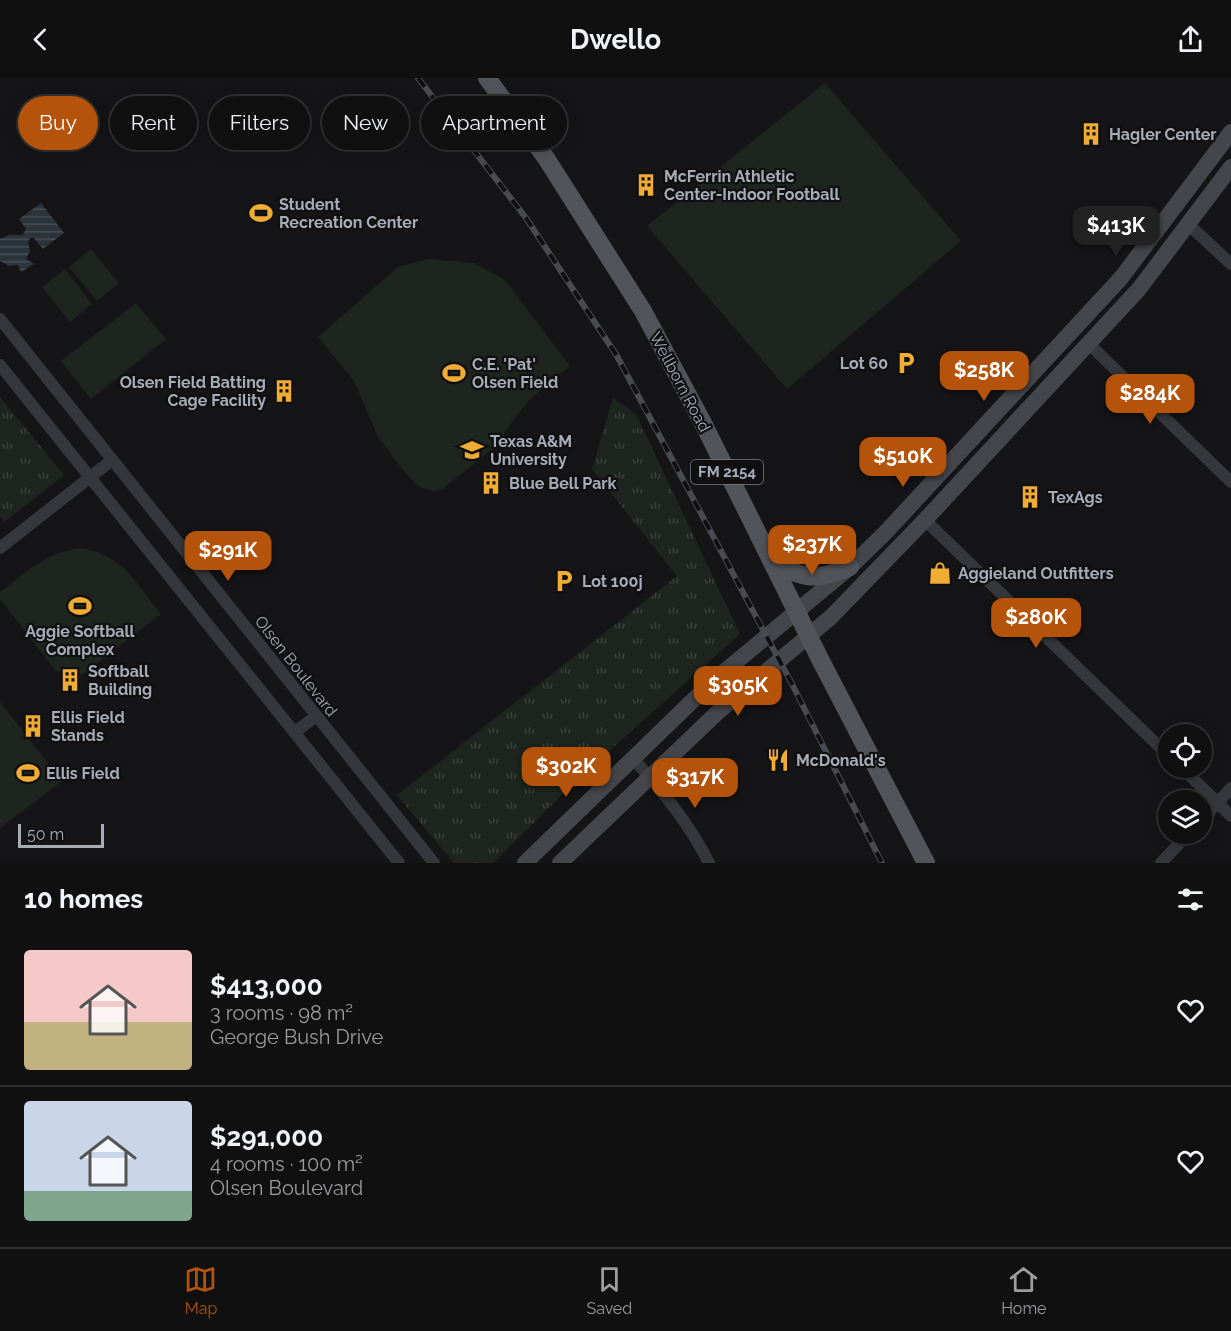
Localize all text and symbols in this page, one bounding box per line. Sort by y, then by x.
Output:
icon: back [24,23,57,56]
icon: share [1174,23,1207,56]
text: Dwello [570,24,661,55]
chip: Buy [18,96,98,150]
chip: Rent [110,96,197,150]
chip: Filters [209,96,310,150]
chip: New [322,96,409,150]
chip: Apartment [421,96,567,150]
building icon: Hagler Center [1078,121,1104,147]
place label: Hagler Center [1109,125,1216,144]
place label: McFerrin Athletic Center-Indoor Football [664,167,840,204]
building icon: McFerrin Athletic Center-Indoor Football [633,172,659,198]
place label: Student Recreation Center [279,195,418,232]
sports icon: Student Recreation Center [248,200,274,226]
pin: $413K [1074,206,1158,257]
text: $413K [1087,213,1145,237]
street label: Wellborn Road [646,329,714,435]
parking icon: Lot 60 [893,350,919,376]
pin: $258K [942,351,1026,402]
place label: Lot 60 [840,354,888,373]
place label: C.E. 'Pat' Olsen Field [472,355,558,392]
text: $258K [954,358,1014,382]
sports icon: C.E. 'Pat' Olsen Field [441,360,467,386]
place label: Olsen Field Batting Cage Facility [120,373,266,410]
pin: $284K [1108,374,1192,425]
building icon: Olsen Field Batting Cage Facility [271,378,297,404]
text: $284K [1120,381,1180,405]
place label: Texas A&M University [490,432,572,469]
school or university icon: Texas A&M University [459,437,485,463]
pin: $510K [861,437,945,488]
text: $510K [873,444,933,468]
road number: FM 2154 [691,460,763,484]
building icon: Blue Bell Park [478,470,504,496]
place label: Blue Bell Park [509,474,617,493]
building icon: TexAgs [1017,484,1043,510]
place label: TexAgs [1048,488,1103,507]
pin: $237K [770,525,854,576]
pin: $291K [186,531,270,582]
text: $237K [782,532,842,556]
text: $291K [199,538,258,562]
shop icon: Aggieland Outfitters [927,560,953,586]
place label: Aggieland Outfitters [958,564,1114,583]
parking icon: Lot 100j [551,568,577,594]
place label: Lot 100j [582,572,643,591]
sports icon: Aggie Softball Complex [67,593,93,619]
pin: $280K [994,598,1078,649]
text: $280K [1005,605,1067,629]
street label: Olsen Boulevard [251,612,341,720]
place label: Aggie Softball Complex [25,622,136,659]
place label: Softball Building [88,662,152,699]
pin: $305K [696,666,780,717]
building icon: Softball Building [57,667,83,693]
text: $305K [708,673,768,697]
place label: Ellis Field Stands [51,708,125,745]
building icon: Ellis Field Stands [20,713,46,739]
map controls [1158,724,1212,844]
button: locate [1158,724,1212,778]
pin: $302K [524,747,608,798]
restaurant icon: McDonald's [765,747,791,773]
place label: McDonald's [796,751,886,770]
text: $302K [536,754,596,778]
pin: $317K [653,758,737,809]
sports icon: Ellis Field [15,760,41,786]
place label: Ellis Field [46,764,120,783]
text: $317K [666,765,724,789]
button: layers [1158,790,1212,844]
scale bar [18,821,104,848]
text: 50 m [27,825,64,844]
icon: filters [1174,883,1207,916]
text: 10 homes [24,884,143,914]
text: $413,000 [210,971,323,1001]
icon: home [72,974,144,1046]
icon: heart [1174,994,1207,1027]
text: 3 rooms · 98 m² [210,1001,353,1025]
text: George Bush Drive [210,1025,383,1049]
text: $291,000 [210,1122,323,1152]
icon: home [72,1125,144,1197]
icon: heart [1174,1145,1207,1178]
text: 4 rooms · 100 m² [210,1152,363,1176]
text: Olsen Boulevard [210,1176,363,1200]
tab: Map [184,1263,217,1318]
tab: Saved [586,1263,632,1318]
tab: Home [1001,1263,1046,1318]

